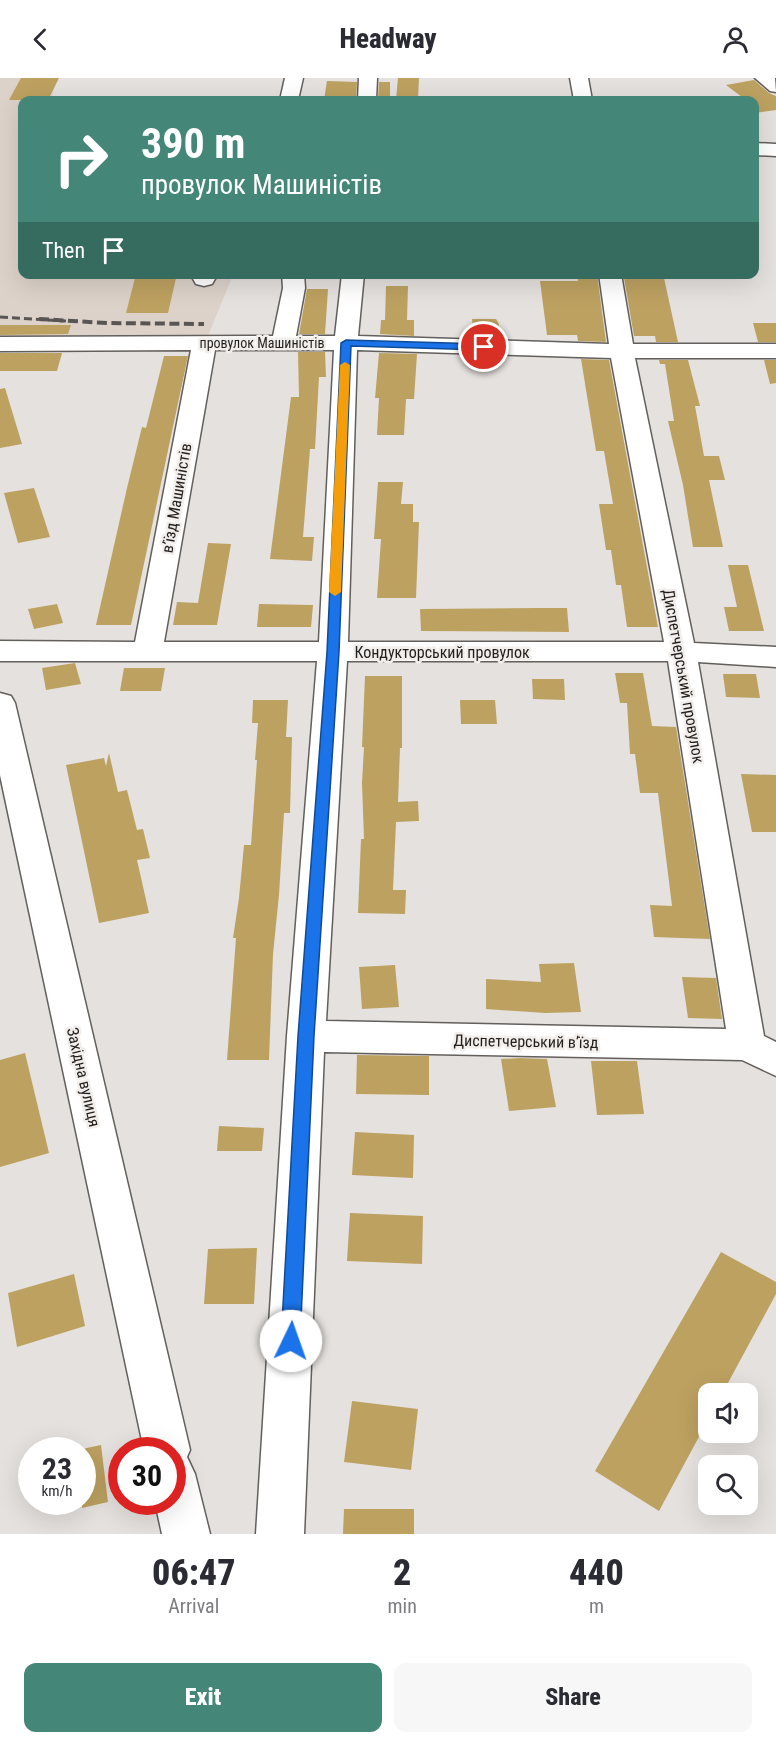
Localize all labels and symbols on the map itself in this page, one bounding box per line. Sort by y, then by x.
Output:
pin [458,321,509,372]
street label: провулок Машиністів [200,335,324,351]
street label: в’їзд Машиністів [157,442,195,554]
street label: Диспетчерський провулок [659,588,708,765]
street label: Кондукторський провулок [354,643,530,662]
street label: Західна вулиця [63,1026,104,1129]
street label: Диспетчерський в’їзд [453,1031,599,1052]
position arrow [259,1309,323,1373]
speed limit sign: 30 [108,1437,186,1515]

